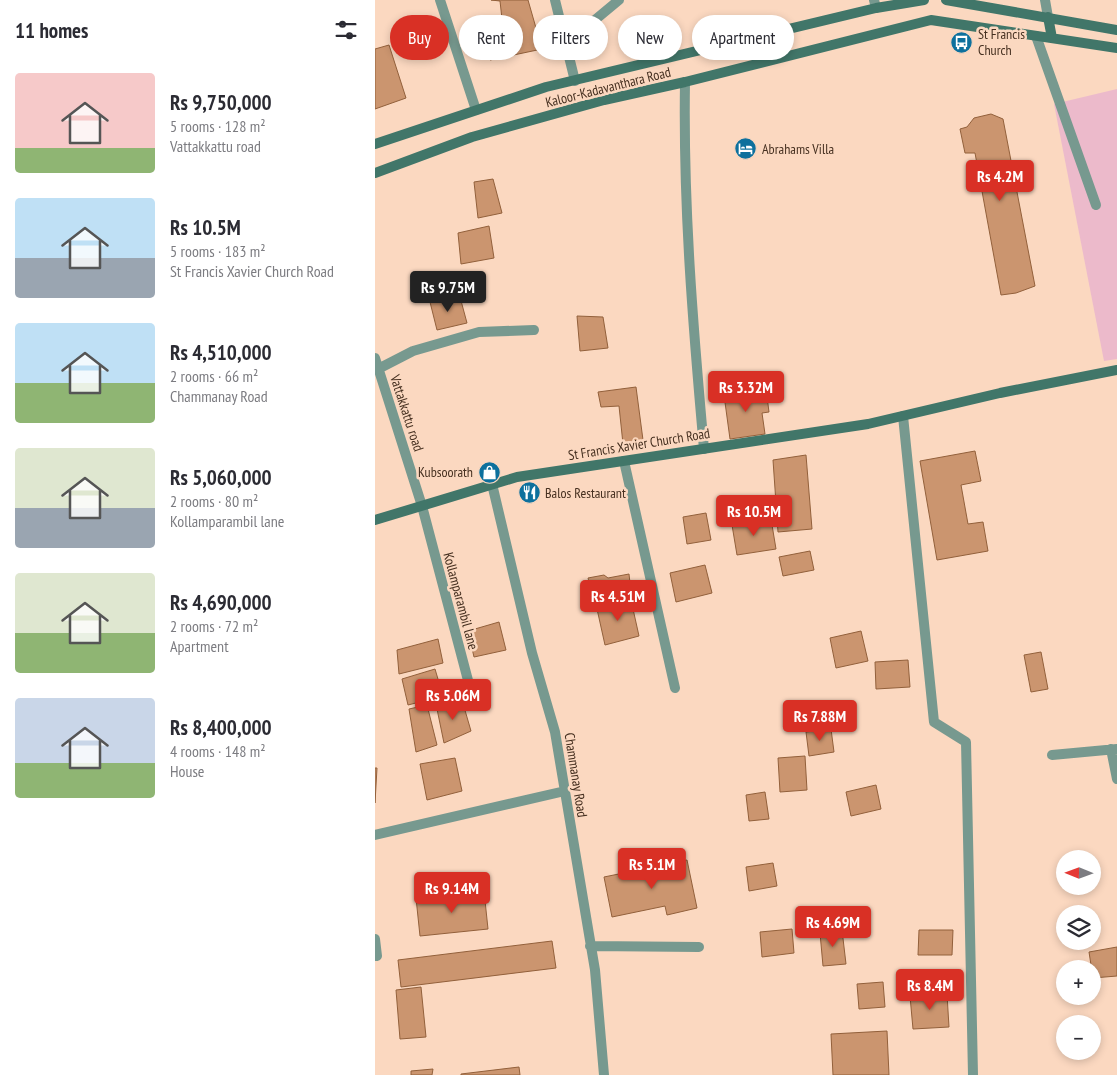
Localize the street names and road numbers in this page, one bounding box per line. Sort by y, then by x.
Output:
street label: Kaloor-Kadavanthara Road [544,63,672,111]
street label: Vattakkattu road [386,371,428,454]
street label: St Francis Xavier Church Road [567,424,711,464]
street label: Kollamparambil lane [439,550,483,652]
street label: Chammanay Road [560,731,592,819]

